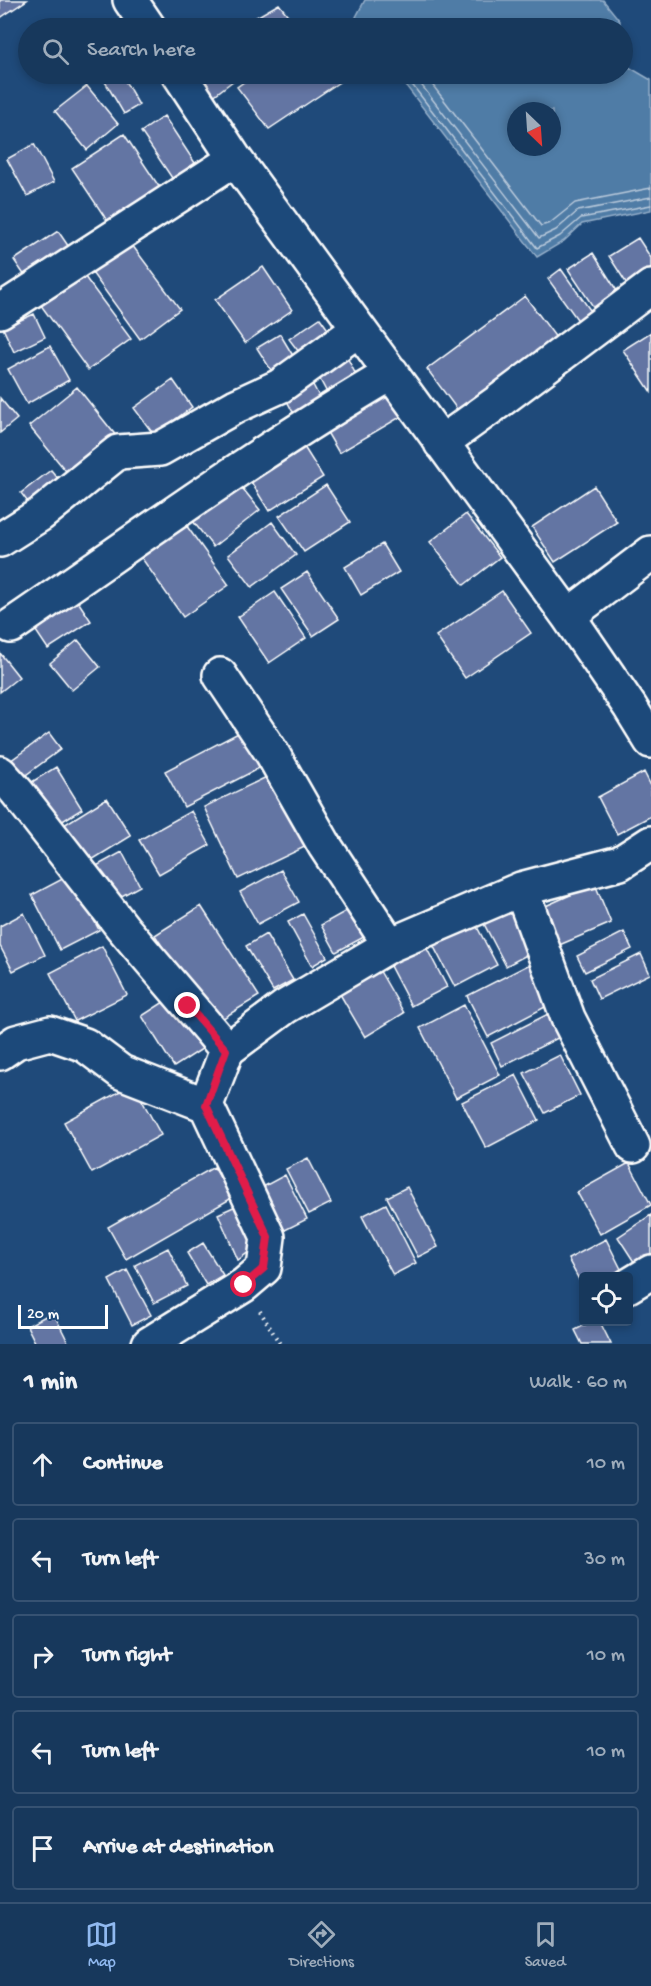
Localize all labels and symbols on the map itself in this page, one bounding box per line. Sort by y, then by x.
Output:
north arrow [507,102,561,156]
route end [174,992,200,1018]
route start [230,1271,256,1297]
scale bar [18,1302,108,1330]

